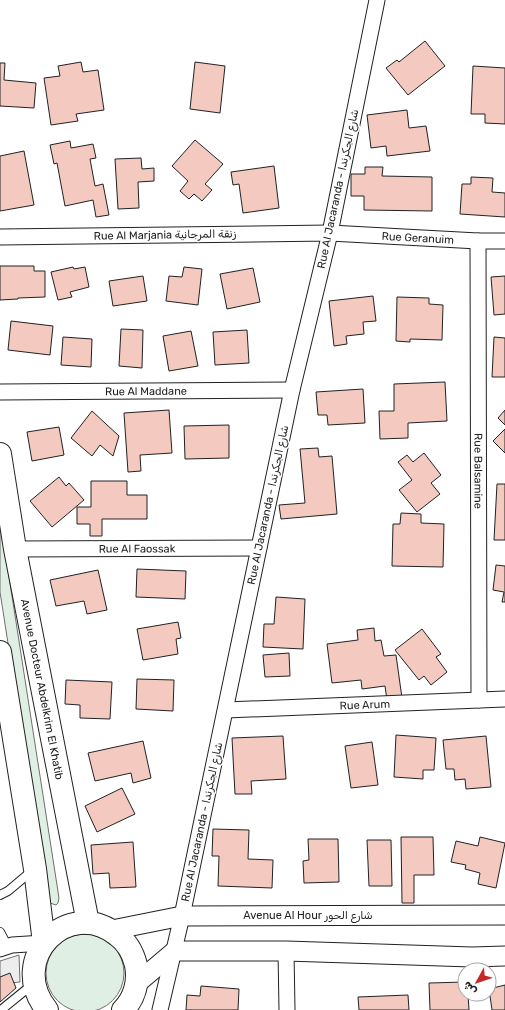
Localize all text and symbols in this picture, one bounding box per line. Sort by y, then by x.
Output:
street label: Rue Al Jacaranda - شارع الجكرندا [315,108,363,270]
street label: Rue Al Marjania زنقة المرجانية [94,227,237,243]
street label: Rue Geranuim [381,229,455,246]
street label: Rue Al Maddane [105,384,187,398]
street label: Rue Al Jacaranda - شارع الجكرندا [245,424,293,586]
street label: Rue Balsamine [472,433,485,509]
street label: Rue Al Faossak [99,542,176,555]
street label: Avenue Docteur Abdelkrim El Khatib [18,598,66,781]
street label: Rue Arum [339,697,391,712]
street label: Rue Al Jacaranda - شارع الجكرندا [179,741,227,903]
street label: Avenue Al Hour شارع الحور [243,909,373,924]
north arrow [457,962,497,1002]
text: ش [460,979,479,998]

